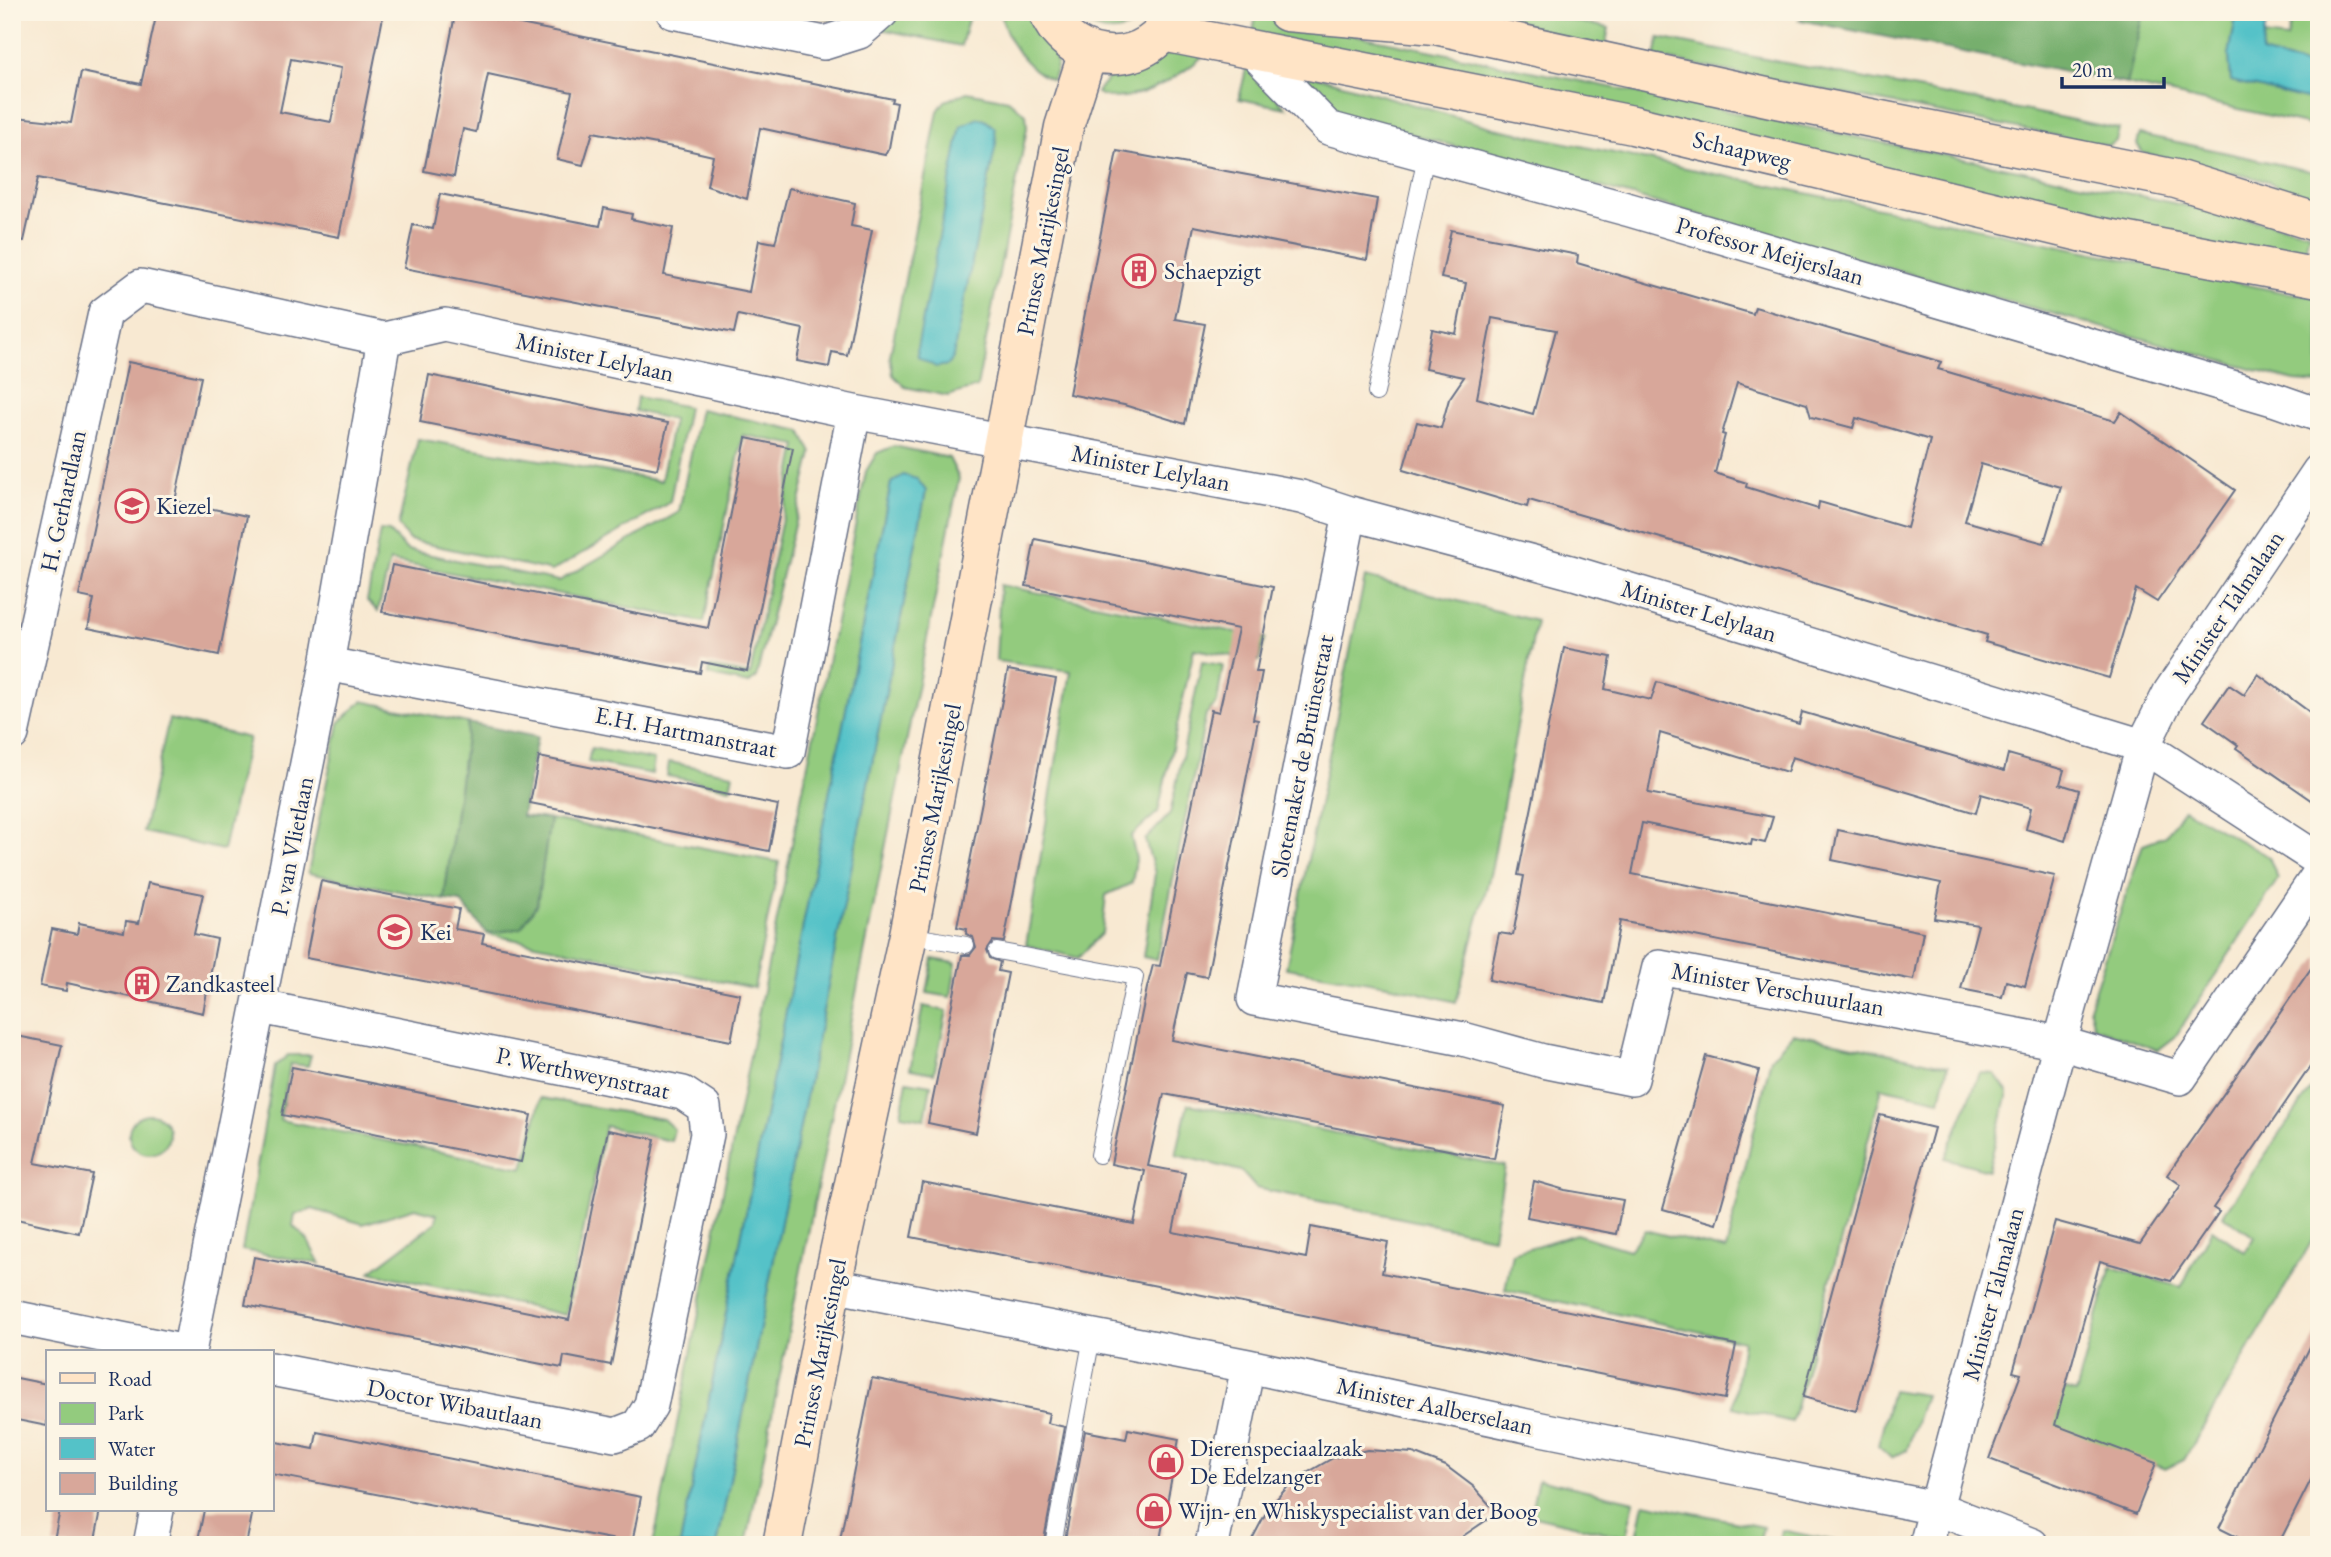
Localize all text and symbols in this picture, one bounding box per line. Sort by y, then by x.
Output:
scale bar [2062,46,2163,90]
text: 20 m [2072,56,2113,83]
street label: Schaapweg [1690,123,1795,176]
street label: Prinses Marijkesingel [1009,143,1076,338]
street label: Professor Meijerslaan [1672,209,1868,292]
building icon: Schaepzigt [1120,252,1158,290]
place label: Schaepzigt [1164,255,1262,286]
street label: Minister Lelylaan [513,325,677,388]
street label: H. Gerhardlaan [32,427,93,575]
street label: Minister Lelylaan [1069,437,1233,498]
school or university icon: Kiezel [113,487,151,525]
place label: Kiezel [156,490,212,521]
street label: Minister Talmalaan [2165,524,2290,689]
street label: Minister Lelylaan [1618,572,1781,649]
street label: Slotemaker de Bruïnestraat [1263,632,1340,880]
street label: E.H. Hartmanstraat [593,699,780,764]
street label: Prinses Marijkesingel [901,700,968,895]
street label: P. van Vlietlaan [263,773,320,918]
school or university icon: Kei [376,913,414,951]
place label: Kei [420,916,452,947]
street label: Minister Verschuurlaan [1669,955,1887,1023]
building icon: Zandkasteel [123,965,161,1003]
place label: Zandkasteel [166,968,275,999]
street label: P. Werthweynstraat [494,1039,673,1106]
street label: Minister Talmalaan [1954,1203,2031,1384]
street label: Prinses Marijkesingel [786,1255,853,1450]
legend [46,1350,273,1512]
text: Road [108,1365,152,1392]
street label: Minister Aalberselaan [1334,1370,1536,1442]
street label: Doctor Wibautlaan [364,1371,546,1436]
text: Park [108,1399,145,1426]
place label: Dierenspeciaalzaak De Edelzanger [1190,1432,1363,1491]
text: Water [108,1435,155,1462]
shop icon: Dierenspeciaalzaak De Edelzanger [1147,1443,1185,1481]
text: Building [108,1469,178,1496]
shop icon: Wijn- en Whiskyspecialist van der Boog [1135,1492,1173,1530]
place label: Wijn- en Whiskyspecialist van der Boog [1178,1495,1538,1526]

